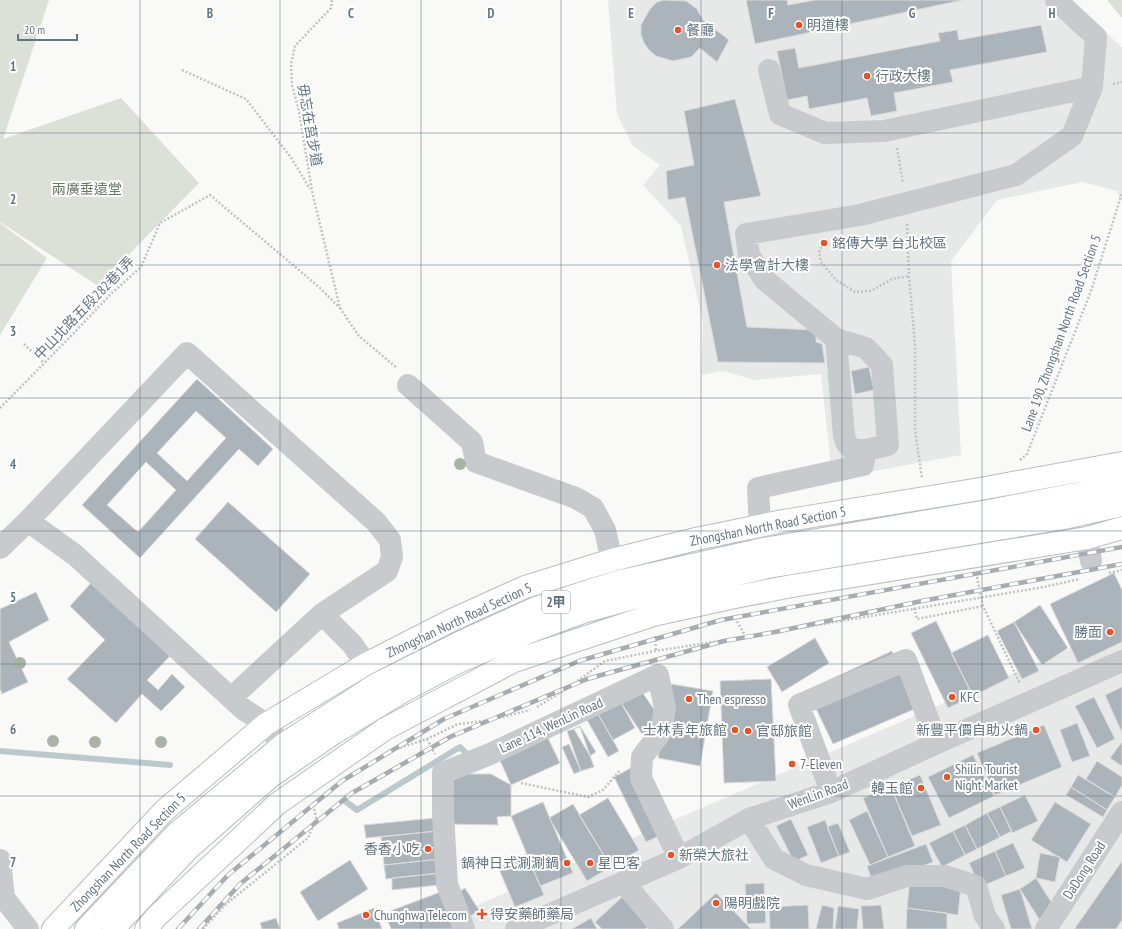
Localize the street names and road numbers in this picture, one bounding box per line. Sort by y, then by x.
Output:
street label: 毋忘在莒步道 [294,82,326,168]
street label: Lane 190, Zhongshan North Road Section 5 [1017,232,1105,434]
street label: 中山北路五段282巷1弄 [30,252,138,364]
street label: Zhongshan North Road Section 5 [688,502,848,550]
street label: Zhongshan North Road Section 5 [383,578,535,662]
road number: 2甲 [542,591,570,613]
street label: Lane 114, WenLin Road [496,693,606,757]
street label: WenLin Road [785,775,851,813]
street label: Zhongshan North Road Section 5 [66,789,190,915]
street label: DaDong Road [1059,838,1109,902]

